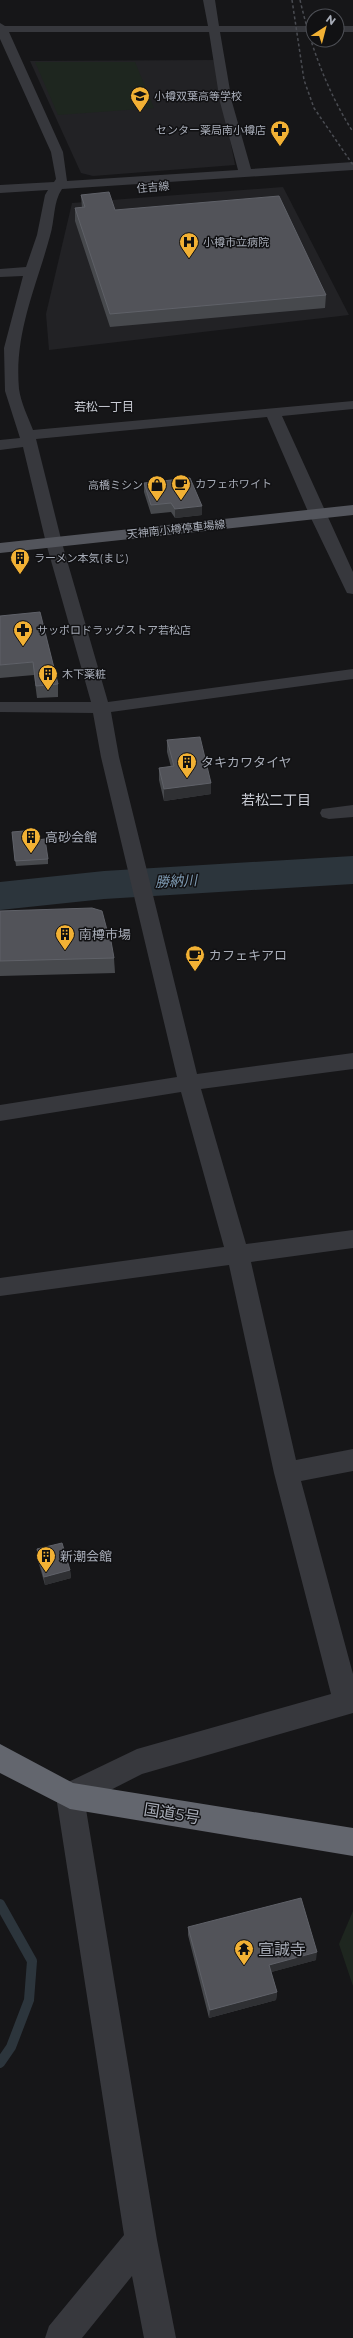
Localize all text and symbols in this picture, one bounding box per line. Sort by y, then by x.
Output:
north arrow [305,8,345,48]
text: N [323,12,339,28]
school or university icon: 小樽双葉高等学校 [129,85,151,113]
place label: 小樽双葉高等学校 [154,89,242,103]
pharmacy icon: センター薬局南小樽店 [269,119,291,147]
place label: センター薬局南小樽店 [156,123,266,137]
street label: 住吉線 [136,179,170,195]
hospital icon: 小樽市立病院 [178,231,200,259]
place label: 小樽市立病院 [203,235,269,249]
district label: 若松一丁目 [74,399,134,414]
cafe icon: カフェホワイト [170,473,192,501]
shop icon: 高橋ミシン [146,474,168,502]
place label: カフェホワイト [195,477,272,491]
place label: 高橋ミシン [88,478,143,492]
street label: 天神南小樽停車場線 [126,517,226,541]
building icon: ラーメン本気(まじ) [9,547,31,575]
place label: ラーメン本気(まじ) [34,551,129,565]
pharmacy icon: サッポロドラッグストア若松店 [12,619,34,647]
place label: サッポロドラッグストア若松店 [37,623,191,637]
building icon: 木下薬粧 [37,663,59,691]
place label: 木下薬粧 [62,667,106,681]
building icon: タキカワタイヤ [176,751,198,779]
place label: タキカワタイヤ [201,754,292,770]
district label: 若松二丁目 [241,791,311,809]
building icon: 高砂会館 [20,826,42,854]
place label: 高砂会館 [45,829,97,845]
water label: 勝納川 [155,871,199,891]
building icon: 南樽市場 [54,923,76,951]
place label: 南樽市場 [79,926,131,942]
cafe icon: カフェキアロ [184,944,206,972]
place label: カフェキアロ [209,947,287,963]
building icon: 新潮会館 [35,1545,57,1573]
place label: 新潮会館 [60,1548,112,1564]
street label: 国道5号 [142,1800,202,1827]
temple icon: 宣誠寺 [233,1938,255,1966]
place label: 宣誠寺 [258,1940,306,1959]

